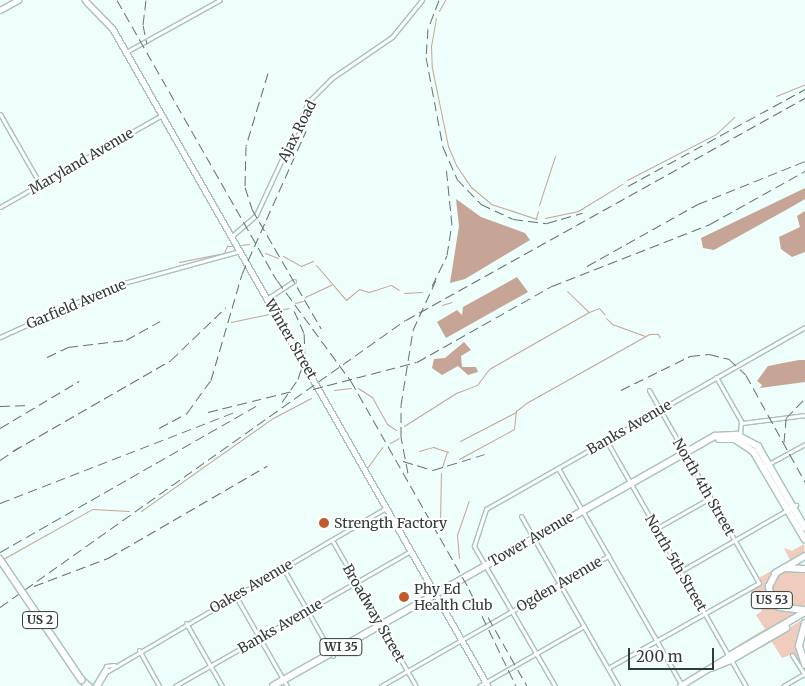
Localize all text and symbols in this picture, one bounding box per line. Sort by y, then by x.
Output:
street label: Ajax Road [274,97,320,165]
street label: Maryland Avenue [26,124,136,198]
street label: Garfield Avenue [24,275,128,333]
street label: Winter Street [261,296,321,382]
street label: Banks Avenue [584,396,674,458]
street label: North 4th Street [669,435,739,539]
street label: Tower Avenue [486,508,576,570]
street label: North 5th Street [642,512,710,614]
place label: Strength Factory [334,515,447,531]
marker: Strength Factory [318,517,330,529]
street label: Ogden Avenue [513,553,605,615]
street label: Oakes Avenue [207,555,295,617]
street label: Broadway Street [339,561,409,665]
place label: Phy Ed Health Club [414,581,492,614]
road number: US 53 [751,590,793,610]
marker: Phy Ed Health Club [398,591,410,603]
street label: Banks Avenue [235,595,325,657]
road number: US 2 [21,610,59,630]
road number: WI 35 [318,638,364,656]
scale bar [630,638,716,670]
text: 200 m [636,647,683,666]

